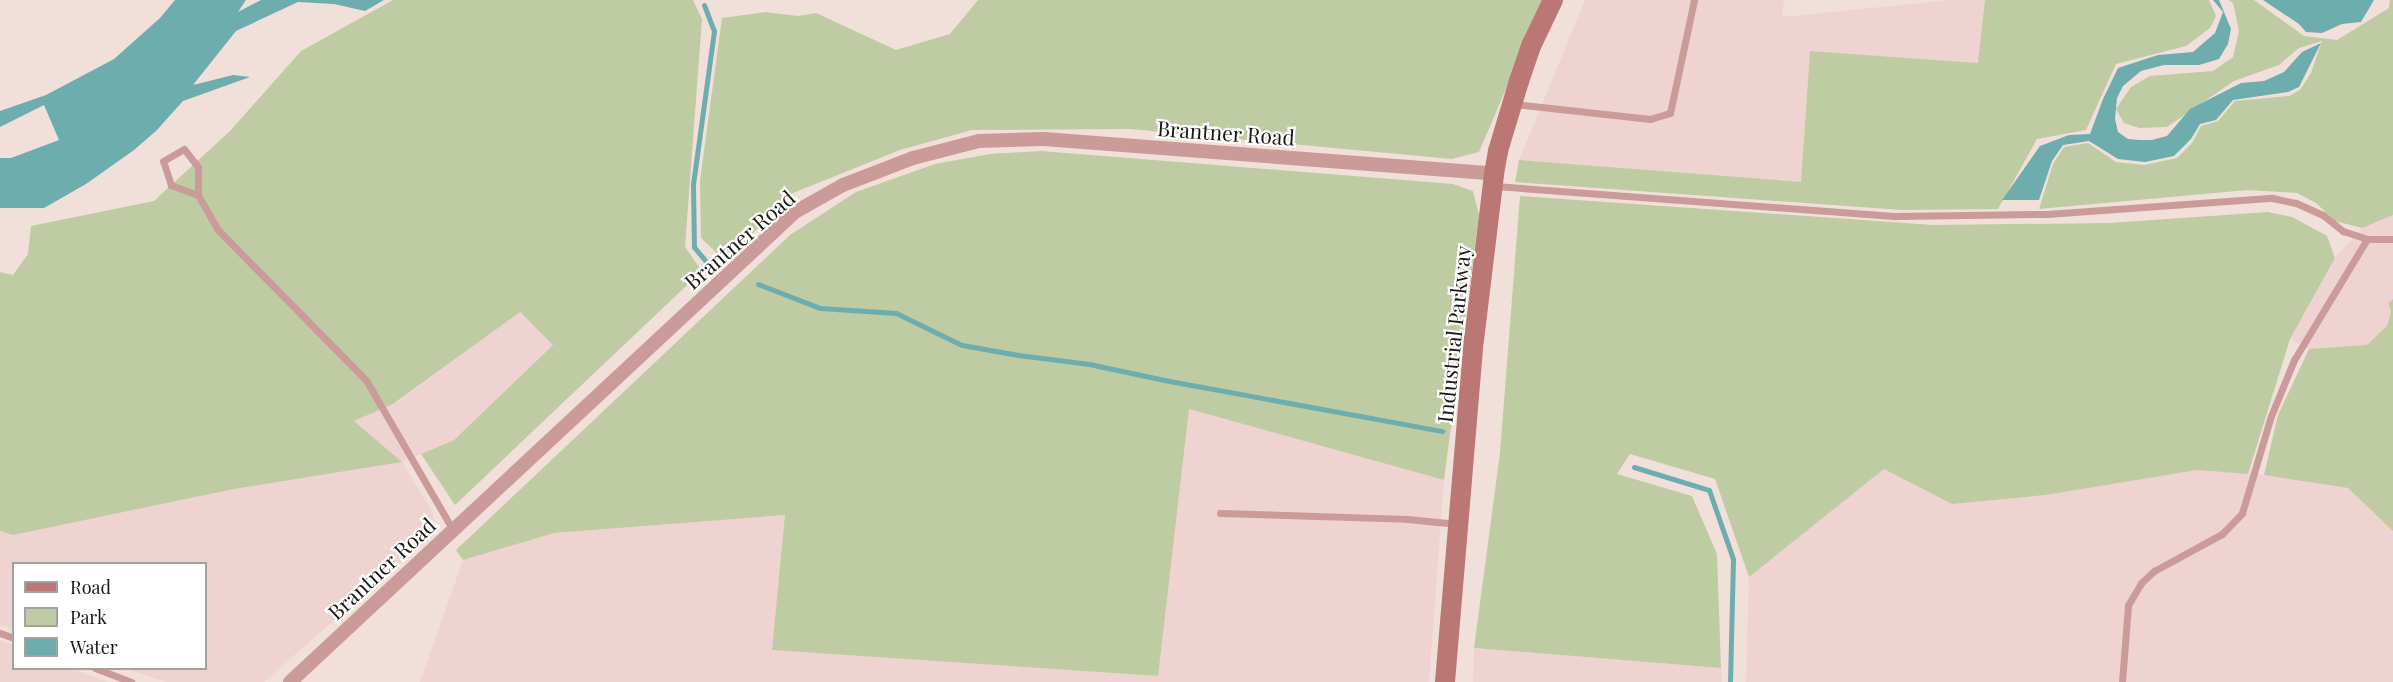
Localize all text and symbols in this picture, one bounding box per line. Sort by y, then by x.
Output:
street label: Brantner Road [1156,115,1296,149]
street label: Brantner Road [679,184,799,294]
street label: Industrial Parkway [1431,244,1475,424]
street label: Brantner Road [322,512,440,624]
legend [12,562,207,670]
text: Road [70,575,111,599]
text: Park [70,605,107,629]
text: Water [70,635,118,659]

